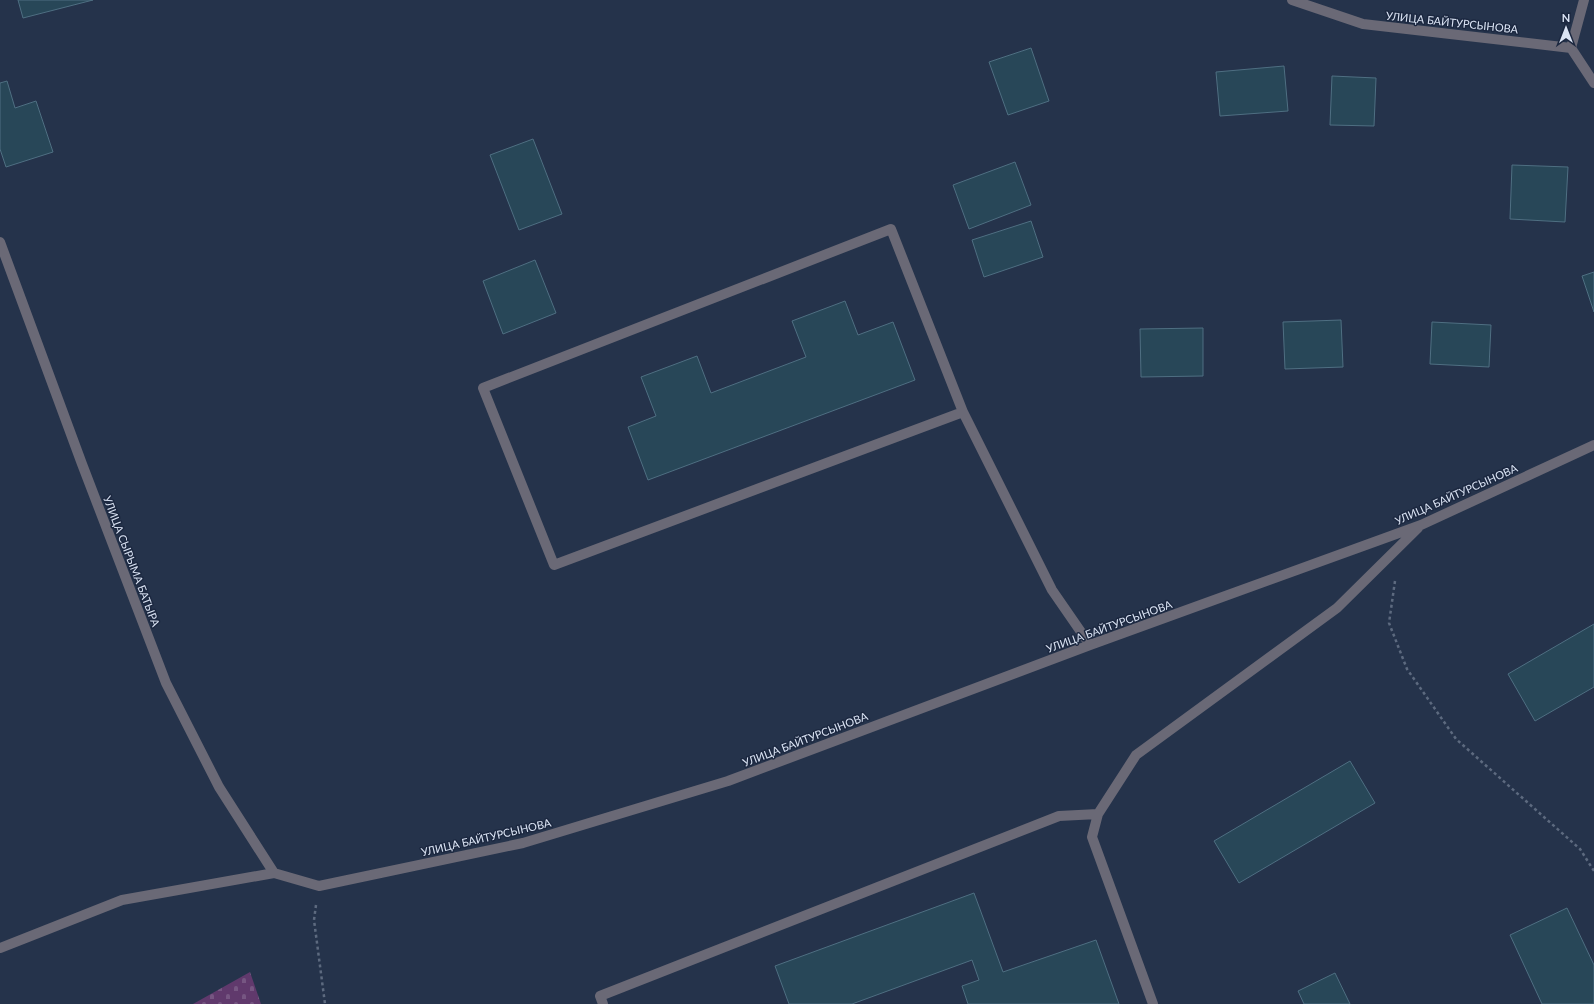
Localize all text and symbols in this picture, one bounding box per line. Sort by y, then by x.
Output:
north arrow [1546,8,1586,48]
street label: УЛИЦА БАЙТУРСЫНОВА [1385,9,1519,35]
text: N [1562,11,1570,24]
street label: УЛИЦА БАЙТУРСЫНОВА [1393,461,1520,527]
street label: УЛИЦА СЫРЫМА БАТЫРА [101,494,163,629]
street label: УЛИЦА БАЙТУРСЫНОВА [1044,597,1174,655]
street label: УЛИЦА БАЙТУРСЫНОВА [741,709,870,769]
street label: УЛИЦА БАЙТУРСЫНОВА [420,816,553,858]

